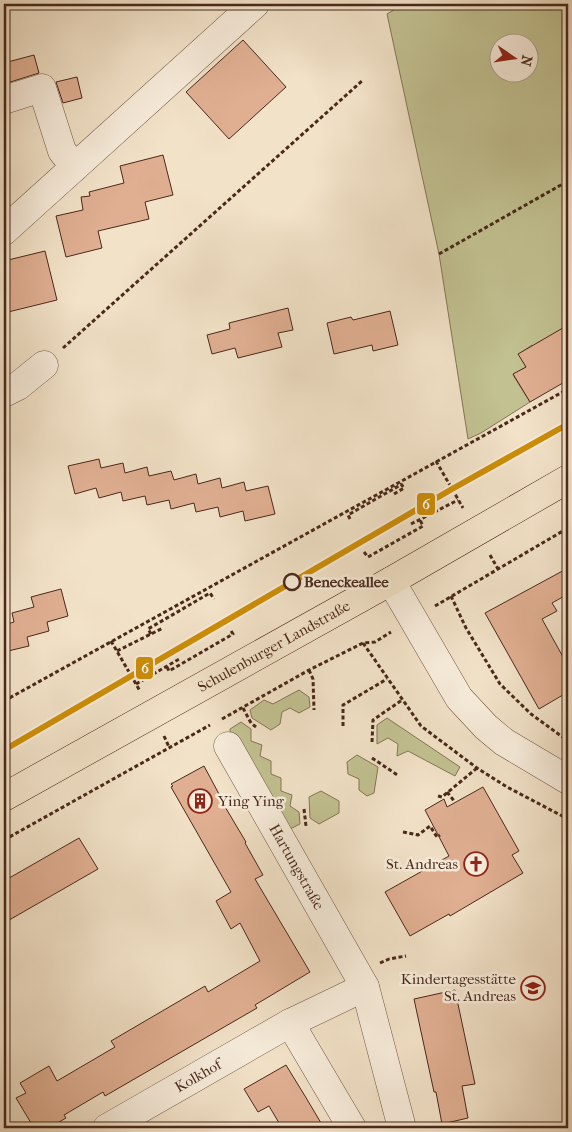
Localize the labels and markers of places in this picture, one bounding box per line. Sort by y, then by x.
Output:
marker: Beneckeallee [283,573,301,591]
place label: Beneckeallee [304,573,389,591]
building icon: Ying Ying [187,788,213,814]
place label: Ying Ying [217,792,285,810]
church icon: St. Andreas [463,851,489,877]
place label: St. Andreas [386,855,458,873]
place label: Kindertagesstätte St. Andreas [401,970,517,1005]
school or university icon: Kindertagesstätte St. Andreas [520,975,546,1001]

